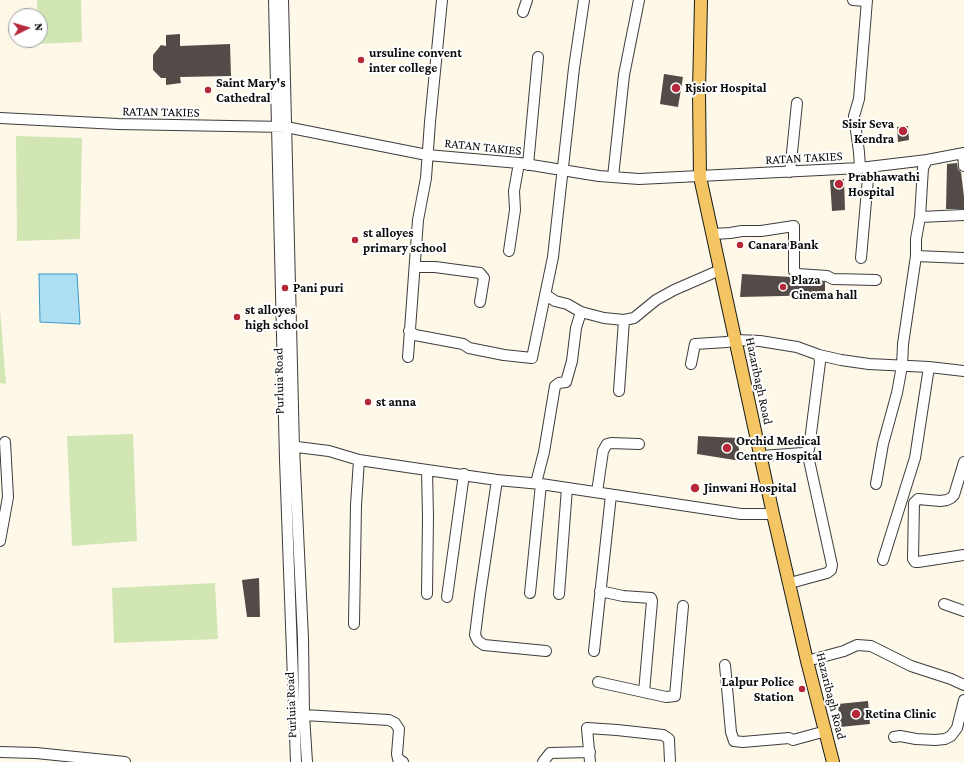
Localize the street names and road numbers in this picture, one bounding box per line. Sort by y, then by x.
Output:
street label: RATAN TAKIES [122,104,200,120]
street label: RATAN TAKIES [444,135,522,159]
street label: RATAN TAKIES [765,148,843,168]
street label: Hazaribagh Road [742,336,776,426]
street label: Purluia Road [271,348,287,414]
street label: Hazaribagh Road [813,651,849,741]
street label: Purluia Road [282,672,300,738]

